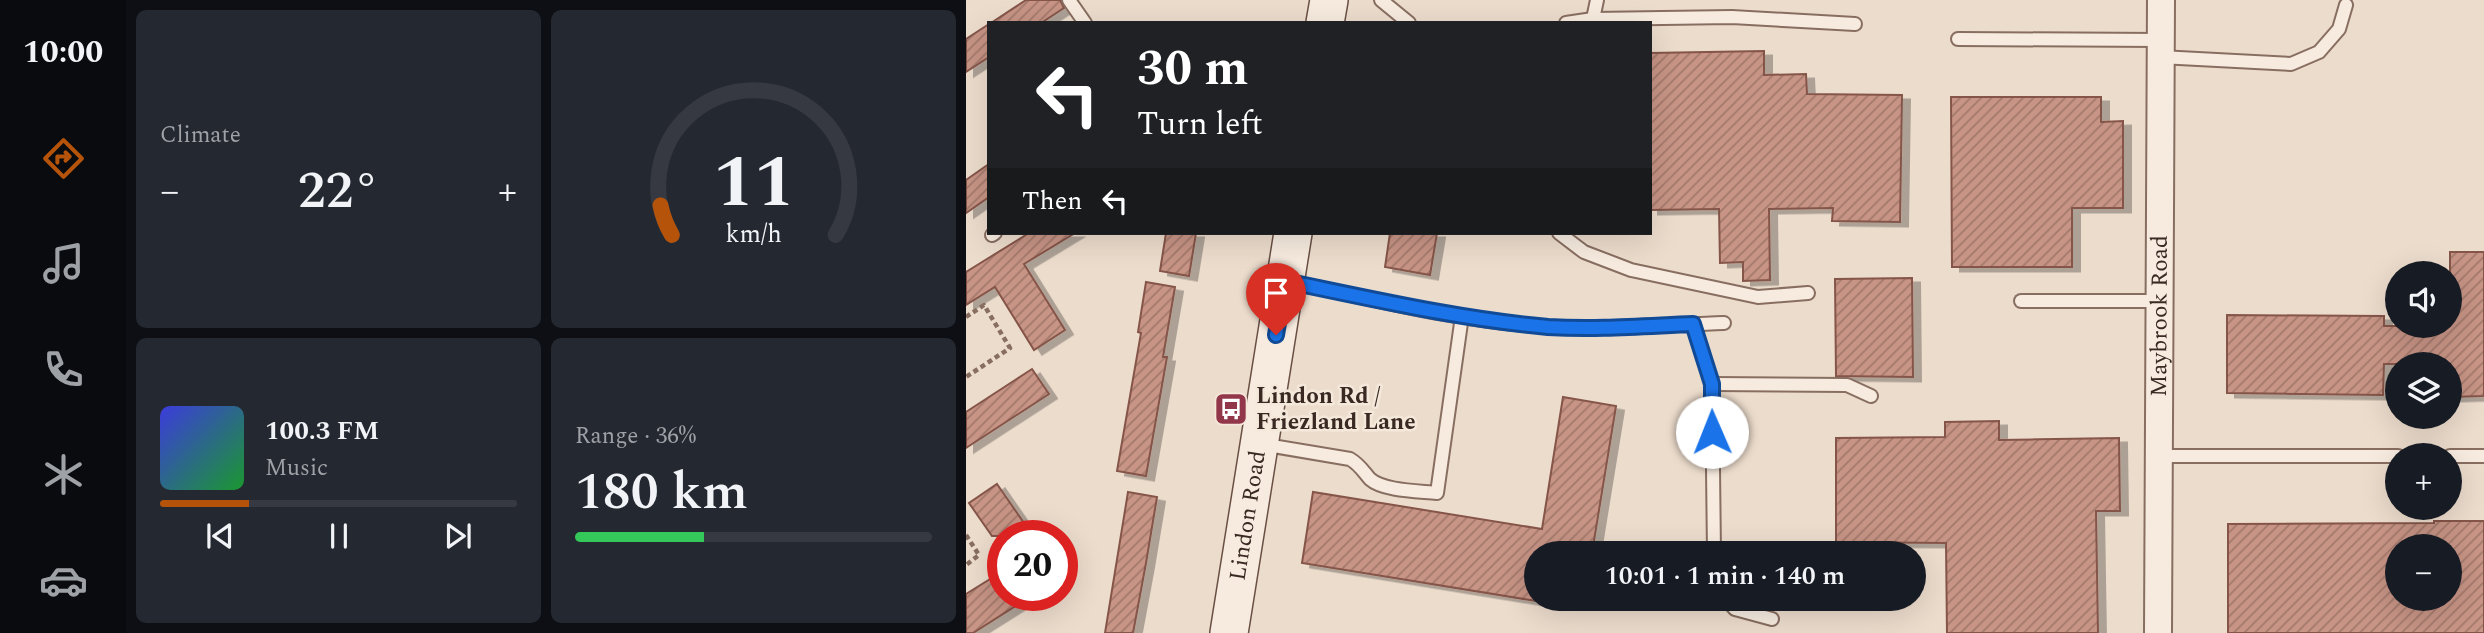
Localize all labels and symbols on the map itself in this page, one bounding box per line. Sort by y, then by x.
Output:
street label: Maybrook Road [2142,235,2177,397]
pin [1246,263,1306,335]
place label: Lindon Rd / Friezland Lane [1256,379,1416,440]
bus stop icon: Lindon Rd / Friezland Lane [1212,390,1250,428]
position arrow [1675,395,1749,469]
street label: Lindon Road [1220,448,1275,583]
speed limit sign: 20 [987,520,1078,611]

